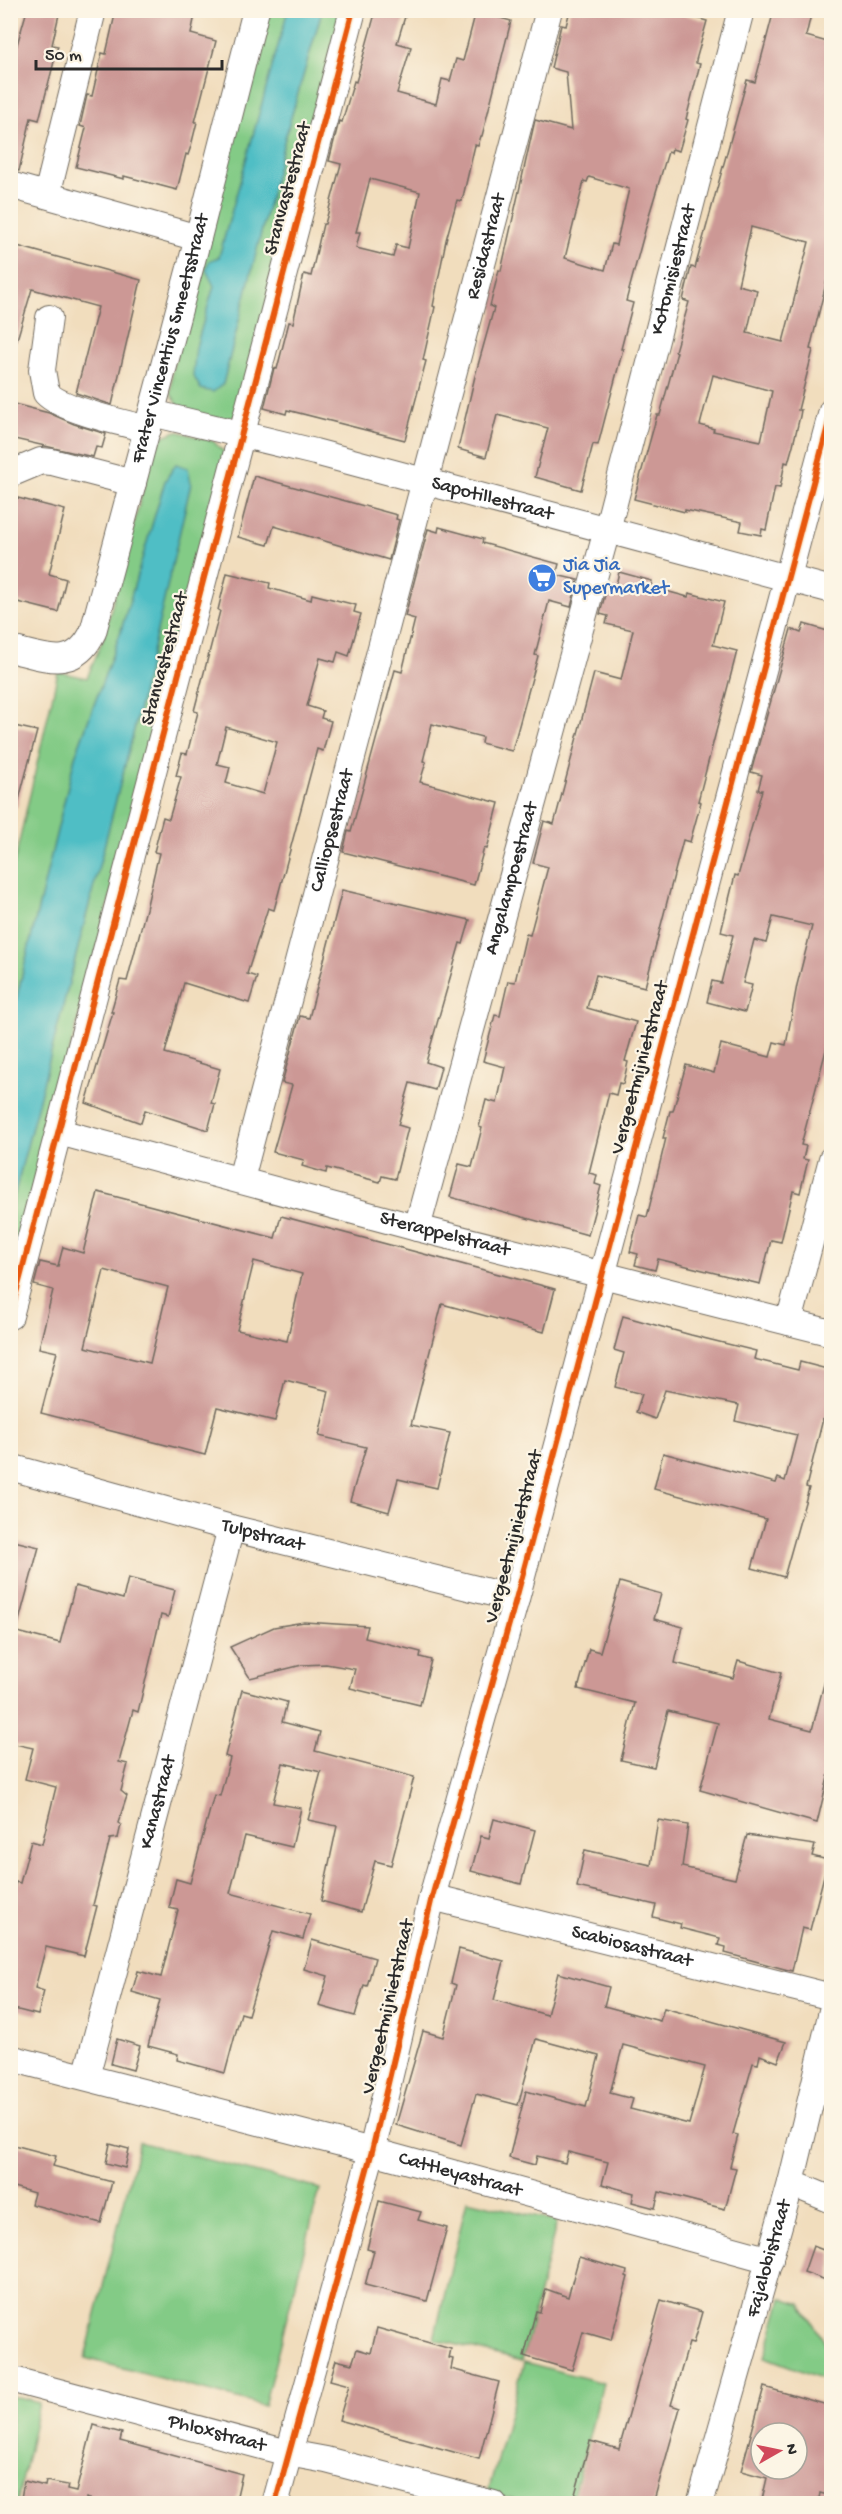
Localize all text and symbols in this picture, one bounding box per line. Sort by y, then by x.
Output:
scale bar [36,33,222,71]
text: 50 m [45,46,82,67]
street label: Stanvastestraat [260,118,318,258]
street label: Residastraat [462,190,512,302]
street label: Kotomisiestraat [646,201,702,337]
street label: Frater Vincentius Smeetsstraat [127,210,216,467]
street label: Sapotillestraat [429,472,557,527]
place label: Jia Jia Supermarket [563,555,671,601]
supermarket icon: Jia Jia Supermarket [526,562,558,594]
street label: Stanvastestraat [137,588,195,728]
street label: Calliopsestraat [306,765,360,895]
street label: Angalampoestraat [480,798,544,958]
street label: Vergeetmijnietstraat [607,977,676,1158]
street label: Sterappelstraat [377,1207,514,1263]
street label: Vergeetmijnietstraat [481,1446,550,1627]
street label: Tulpstraat [218,1514,308,1558]
street label: Kanastraat [135,1751,182,1852]
street label: Vergeetmijnietstraat [358,1916,421,2097]
street label: Scabiosastraat [569,1921,697,1974]
street label: Cattleyastraat [396,2147,526,2203]
street label: Fajalobistraat [742,2196,798,2321]
street label: Phloxstraat [164,2410,270,2459]
north arrow [749,2421,809,2481]
text: N [780,2443,801,2456]

